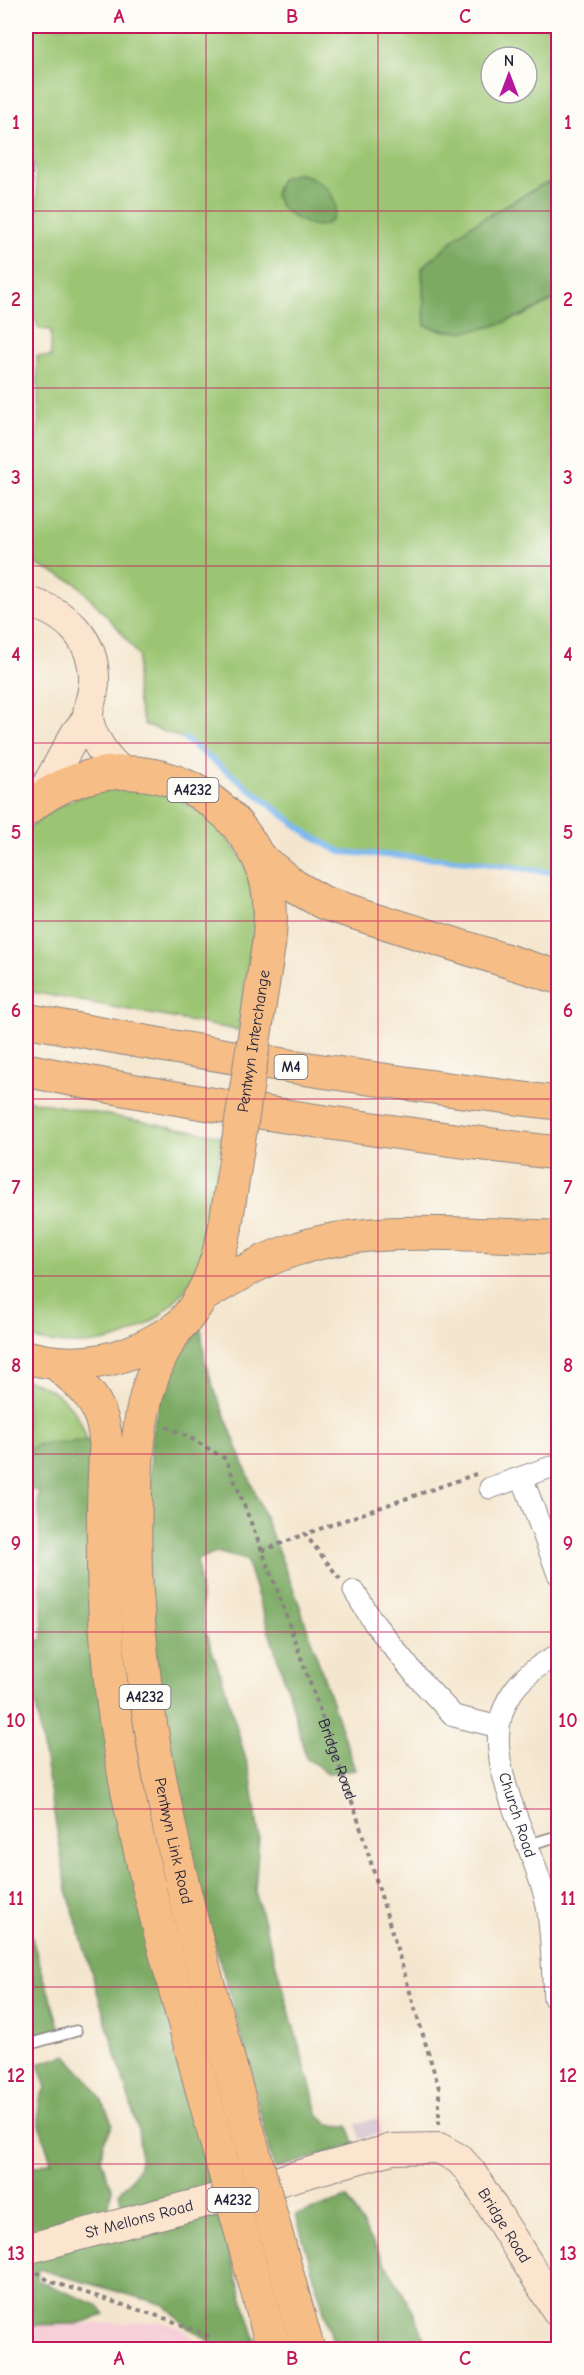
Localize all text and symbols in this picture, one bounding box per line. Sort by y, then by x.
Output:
text: A [113,5,125,28]
text: B [286,5,298,28]
text: C [459,5,471,28]
north arrow [479,45,539,105]
text: N [504,52,514,70]
text: 1 [12,111,20,134]
text: 1 [564,111,572,134]
text: 2 [11,288,21,311]
text: 2 [563,288,573,311]
text: 3 [11,466,21,489]
text: 3 [563,466,573,489]
text: 4 [11,643,21,666]
text: 4 [563,643,573,666]
road number: A4232 [168,778,218,802]
text: 5 [11,821,21,844]
text: 5 [563,821,573,844]
street label: Pentwyn Interchange [234,969,274,1114]
text: 6 [11,999,21,1022]
text: 6 [563,999,573,1022]
road number: M4 [274,1055,308,1079]
text: 7 [12,1176,21,1199]
text: 7 [564,1176,573,1199]
text: 8 [11,1354,21,1377]
text: 8 [563,1354,573,1377]
text: 9 [11,1532,21,1555]
text: 9 [563,1532,573,1555]
road number: A4232 [120,1685,170,1709]
text: 10 [6,1709,26,1732]
text: 10 [558,1709,578,1732]
street label: Bridge Road [314,1716,360,1802]
street label: Church Road [495,1770,539,1860]
street label: Pentwyn Link Road [151,1776,196,1906]
text: 11 [8,1887,24,1910]
text: 11 [560,1887,576,1910]
text: 12 [7,2064,25,2087]
text: 12 [559,2064,577,2087]
street label: Bridge Road [474,2185,534,2266]
road number: A4232 [208,2188,258,2212]
street label: St Mellons Road [83,2196,195,2242]
text: 13 [7,2242,25,2265]
text: 13 [559,2242,577,2265]
text: A [113,2347,125,2370]
text: B [286,2347,298,2370]
text: C [459,2347,471,2370]

